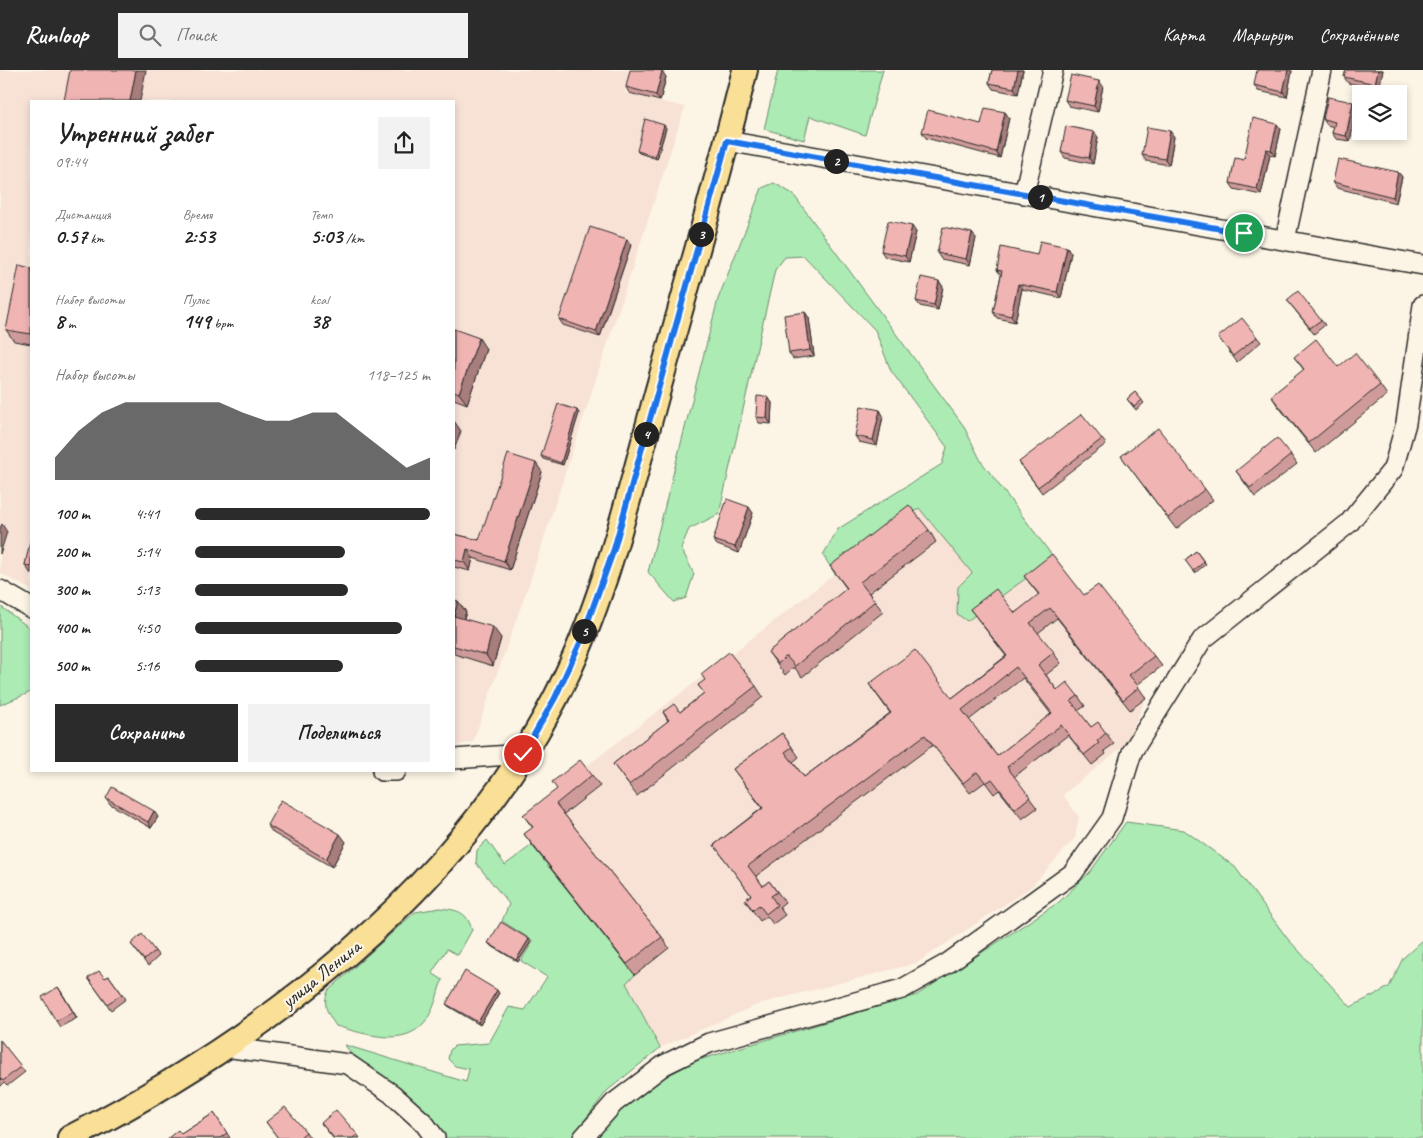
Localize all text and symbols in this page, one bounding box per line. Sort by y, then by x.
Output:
search box [118,13,468,58]
text: Runloop [25,20,88,50]
icon: search [136,21,164,49]
text: Поиск [176,23,216,47]
text: Карта [1163,24,1204,46]
text: Маршрут [1232,24,1292,46]
text: Сохранённые [1320,24,1398,46]
map controls [1352,85,1407,140]
button: layers [1352,85,1407,140]
text: Утренний забег [55,115,211,150]
button: share [378,117,430,169]
pin: 2 [824,148,848,174]
text: 09:44 [55,152,87,172]
text: 2 [833,153,840,170]
pin: 1 [1028,184,1052,210]
text: 1 [1037,189,1044,206]
text: Дистанция [55,206,111,223]
text: Время [183,206,212,223]
text: Темп [310,206,333,223]
pin [1223,212,1265,254]
icon: arrive [1230,219,1258,247]
pin: 3 [688,222,714,246]
text: 0.57 [55,223,87,249]
text: 2:53 [183,223,215,249]
text: 5:03 [310,223,343,249]
text: 3 [698,226,705,243]
text: km [87,230,104,247]
text: /km [343,230,364,247]
text: Набор высоты [55,291,124,308]
text: Пульс [183,291,210,308]
text: kcal [310,291,329,308]
text: 8 [55,308,64,334]
text: 149 [183,308,211,334]
text: 38 [310,308,329,334]
text: m [64,315,76,332]
text: bpm [211,315,233,332]
text: Набор высоты [55,365,134,385]
text: 118–125 m [367,365,430,385]
pin: 4 [634,422,658,446]
text: 4 [643,426,650,443]
text: 100 m [55,504,90,524]
text: 4:41 [135,504,160,524]
text: 200 m [55,542,90,562]
text: 5:14 [135,542,160,562]
text: 300 m [55,580,90,600]
text: 5:13 [135,580,160,600]
text: 400 m [55,618,90,638]
text: 4:50 [135,618,160,638]
pin: 5 [572,618,596,644]
text: 5 [581,623,588,640]
text: 500 m [55,656,89,676]
text: 5:16 [135,656,160,676]
button: Сохранить [55,704,238,762]
button: Поделиться [248,704,430,762]
pin [502,733,544,775]
icon: check [509,740,537,768]
street label: улица Ленина [275,933,367,1014]

